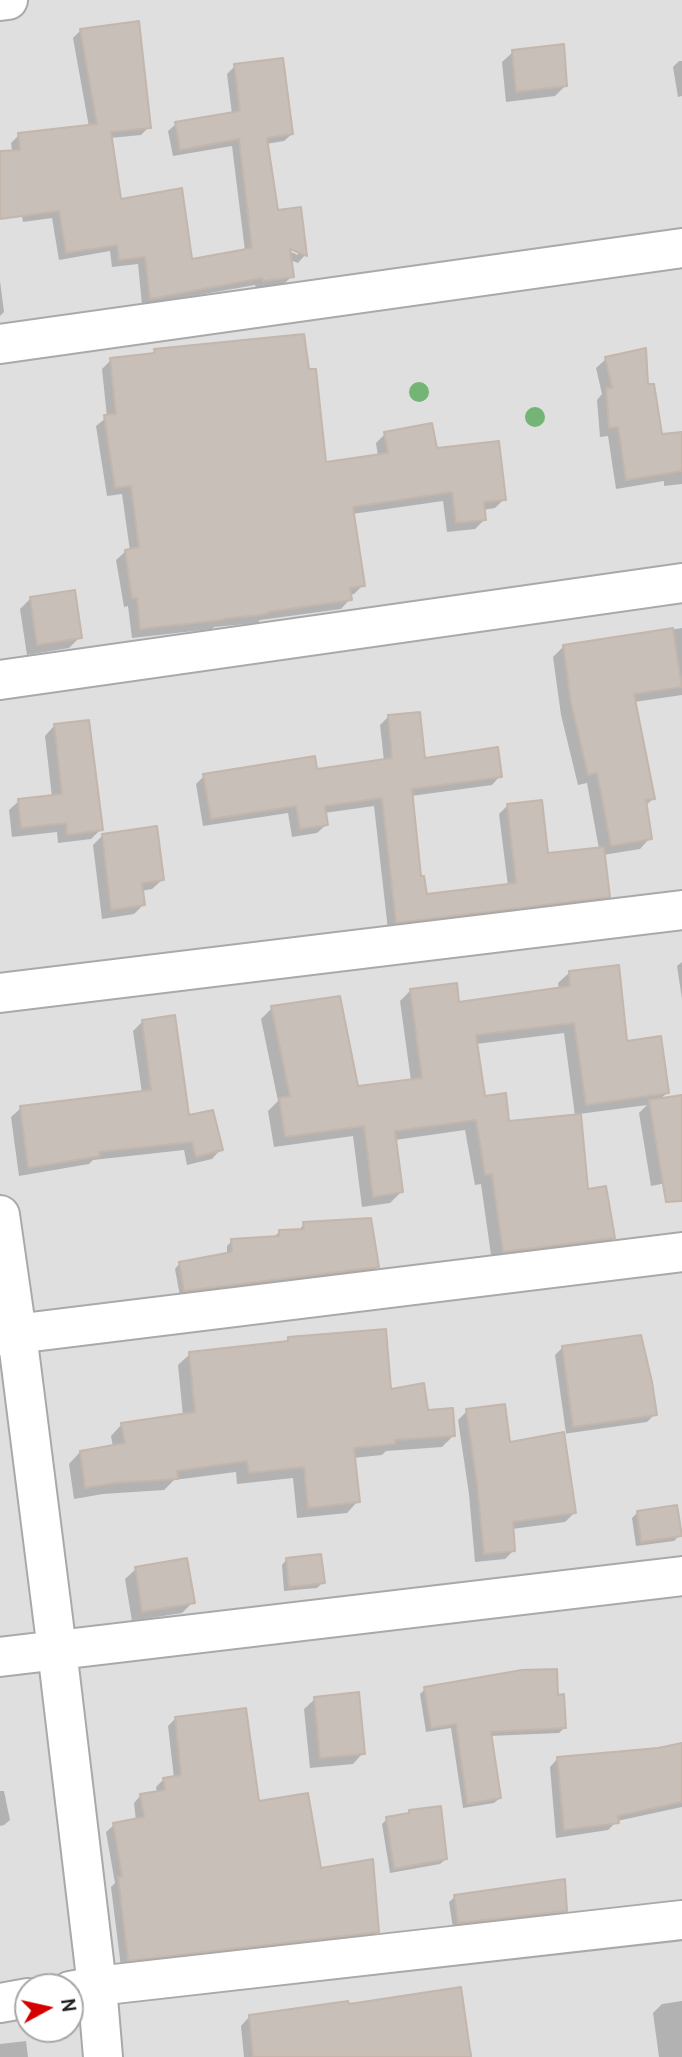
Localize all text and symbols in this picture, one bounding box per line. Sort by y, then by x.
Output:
north arrow [14,1973,84,2043]
text: N [56,1997,81,2014]

